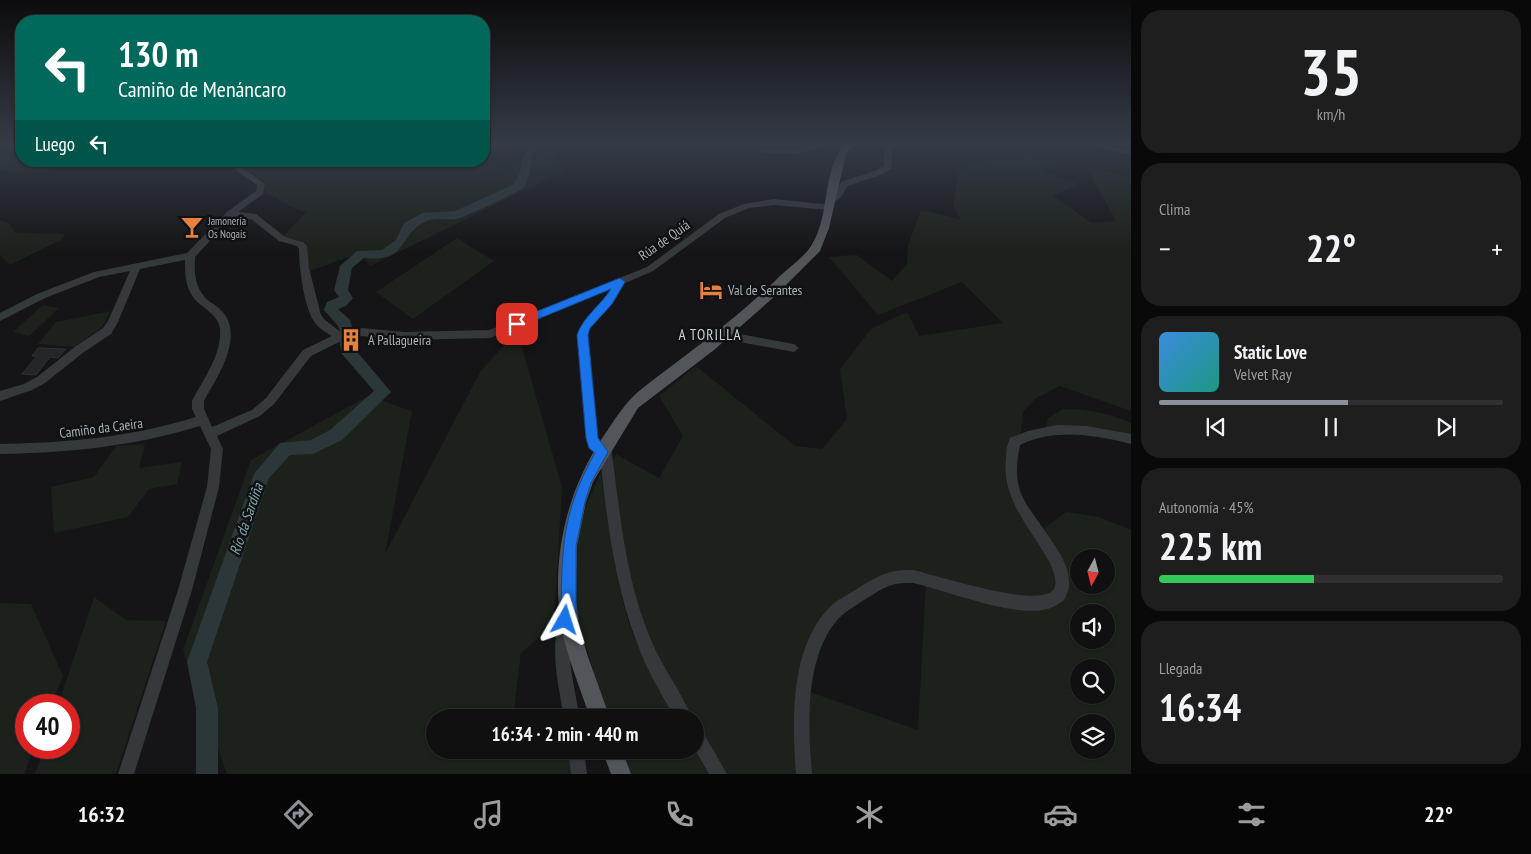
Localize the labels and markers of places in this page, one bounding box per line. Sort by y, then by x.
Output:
bar icon: Jamonería Os Nogais [179,214,205,240]
place label: Jamonería Os Nogais [207,214,246,241]
hotel icon: Val de Serantes [698,277,724,303]
place label: Val de Serantes [727,281,802,299]
pin [496,303,538,345]
building icon: A Pallagueira [338,327,364,353]
place label: A Pallagueira [368,331,431,349]

